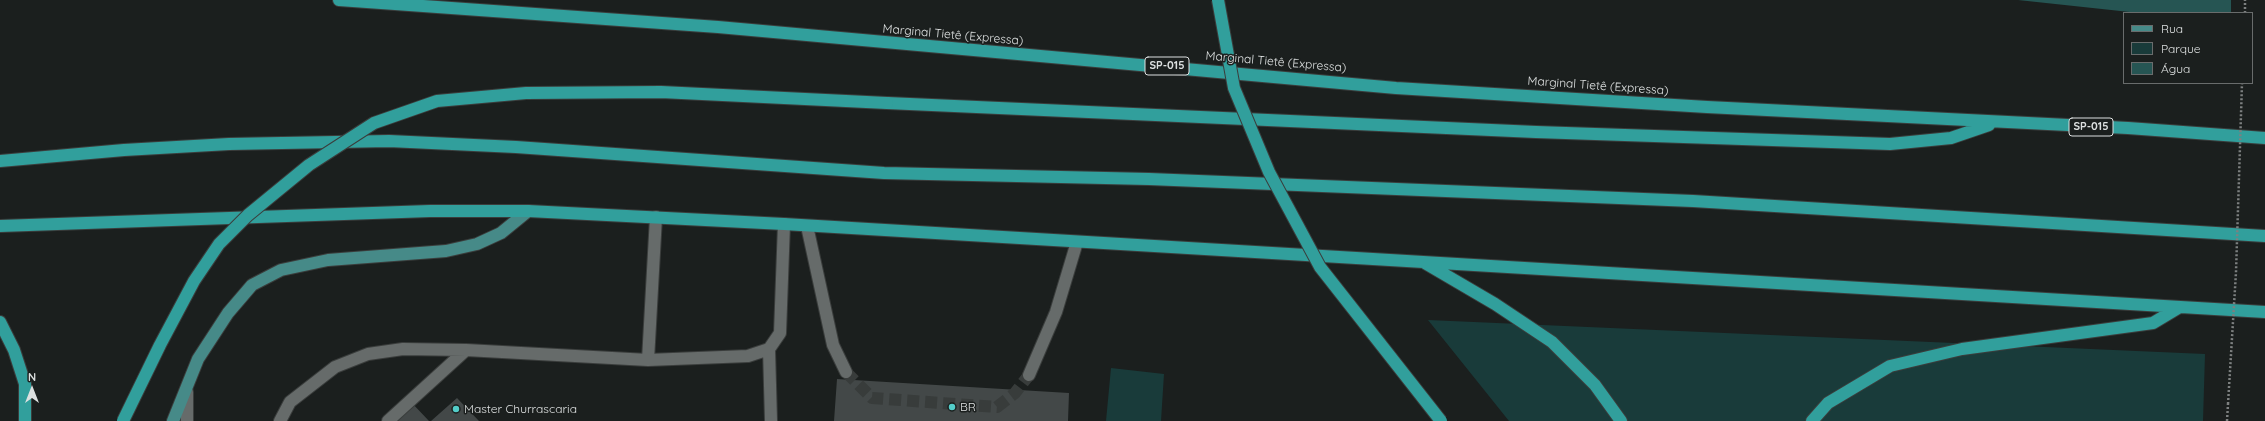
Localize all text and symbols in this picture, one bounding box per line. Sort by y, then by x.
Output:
legend [2123,12,2253,84]
text: Rua [2161,21,2183,36]
street label: Marginal Tietê (Expressa) [882,22,1024,48]
text: Parque [2161,41,2201,56]
street label: Marginal Tietê (Expressa) [1205,49,1347,75]
road number: SP-015 [1145,57,1189,75]
text: Água [2161,61,2190,76]
street label: Marginal Tietê (Expressa) [1527,74,1669,98]
road number: SP-015 [2069,118,2113,136]
north arrow [12,369,52,409]
text: N [28,370,36,384]
place label: BR [960,400,976,414]
place label: Master Churrascaria [464,402,577,416]
marker: BR [947,402,957,412]
marker: Master Churrascaria [451,404,461,414]

